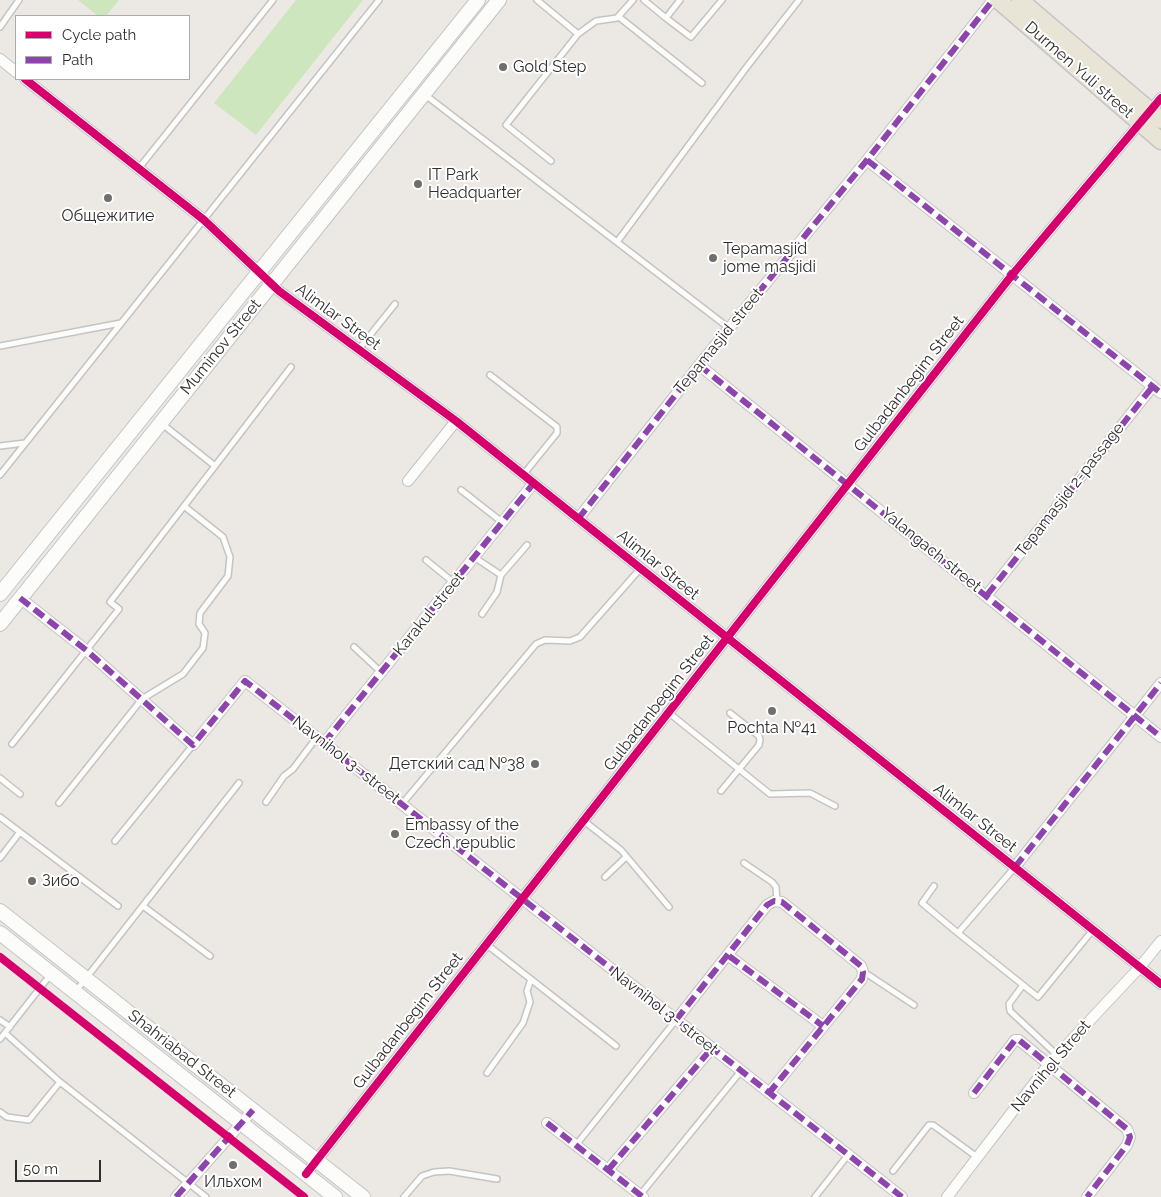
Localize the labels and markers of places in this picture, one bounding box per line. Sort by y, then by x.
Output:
place label: Gold Step [513,57,586,77]
marker: Gold Step [497,61,509,73]
place label: IT Park Headquarter [428,165,522,203]
marker: IT Park Headquarter [412,178,424,190]
marker: Общежитие [102,192,114,204]
place label: Общежитие [62,206,154,226]
place label: Tepamasjid jome masjidi [723,239,816,277]
marker: Tepamasjid jome masjidi [707,252,719,264]
marker: Pochta №41 [766,705,778,717]
place label: Pochta №41 [727,718,817,738]
place label: Детский сад №38 [389,754,525,774]
marker: Детский сад №38 [529,758,541,770]
place label: Embassy of the Czech republic [405,815,519,853]
marker: Embassy of the Czech republic [389,828,401,840]
place label: Зибо [42,871,79,891]
marker: Зибо [26,875,38,887]
marker: Ильхом [227,1159,239,1171]
place label: Ильхом [204,1172,262,1192]

